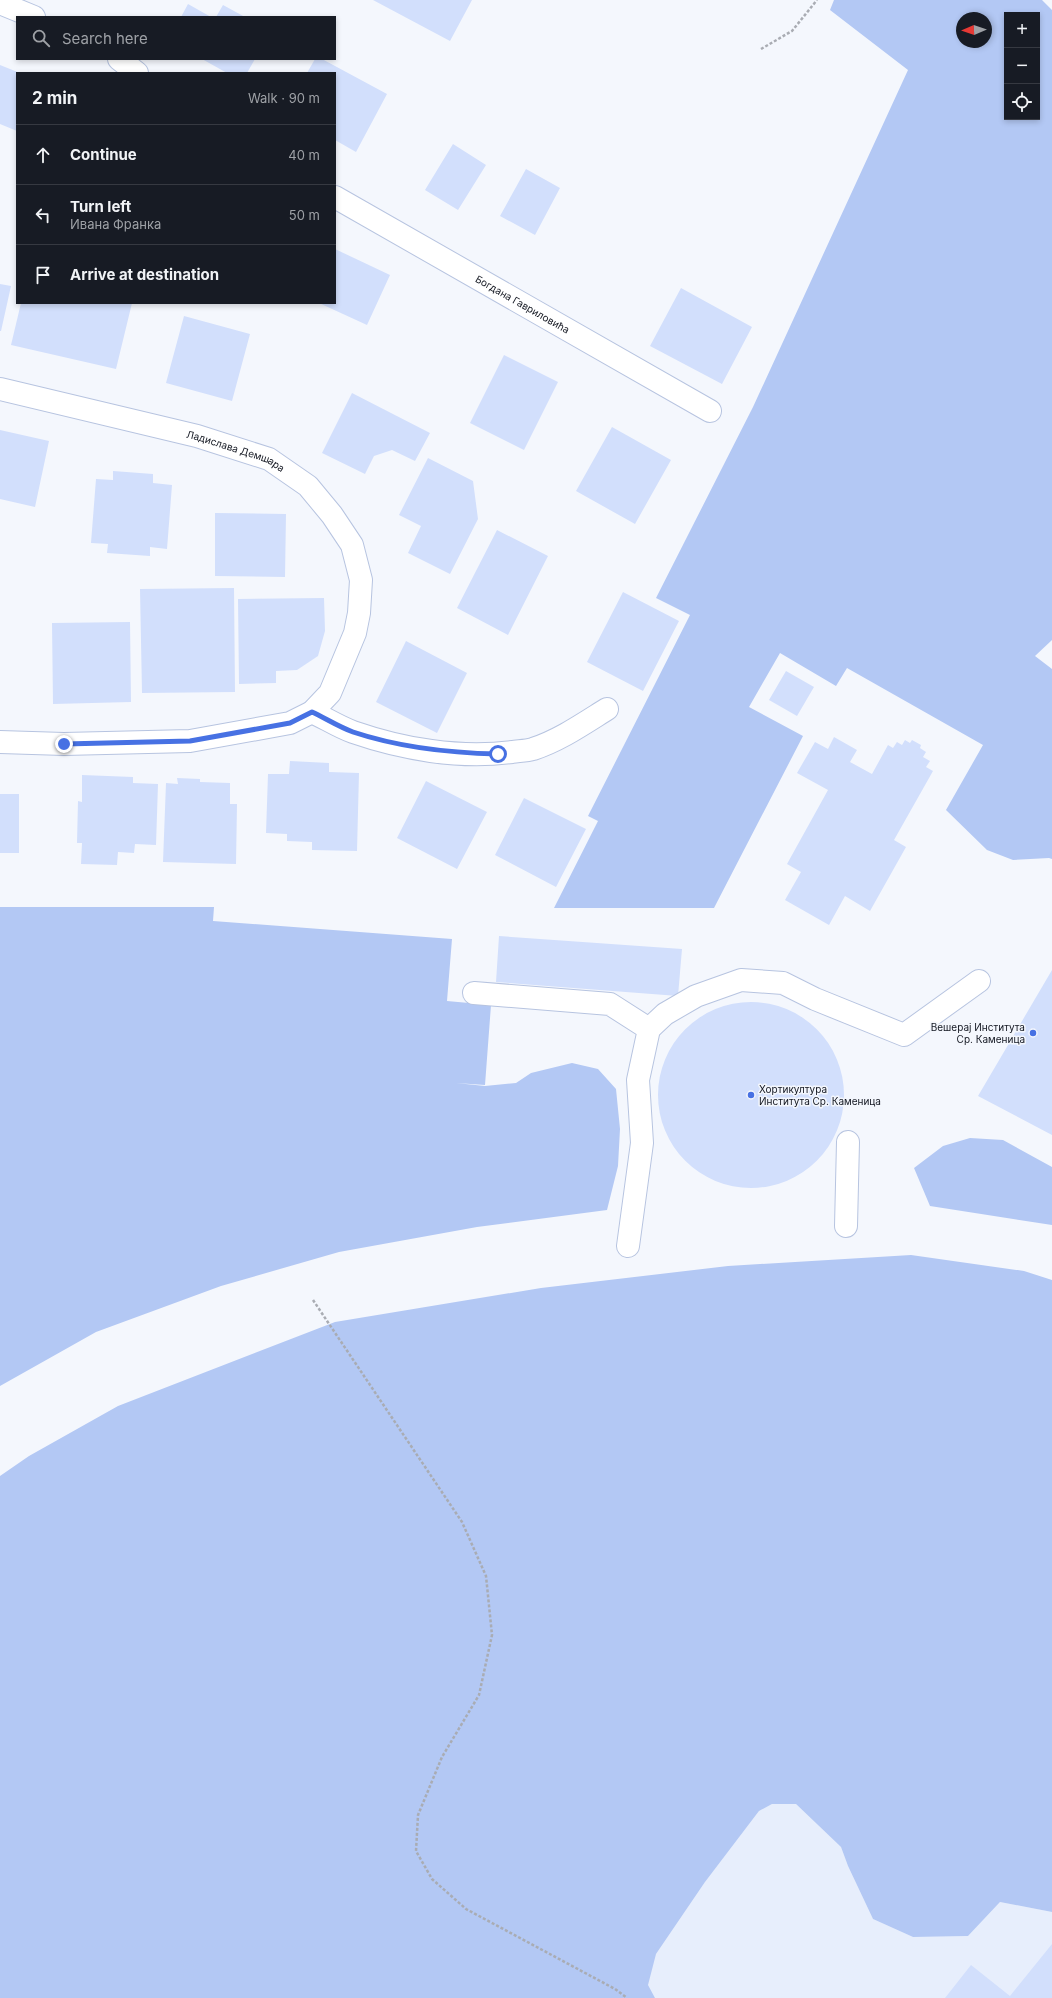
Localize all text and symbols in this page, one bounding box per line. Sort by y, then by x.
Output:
north arrow [956,12,992,48]
map controls [1004,12,1040,120]
button: + [1004,12,1040,48]
search box [16,16,336,60]
icon: search [30,27,52,49]
text: Search here [62,29,148,48]
button: − [1004,48,1040,84]
button: locate [1004,84,1040,120]
text: 2 min [32,88,77,108]
text: Walk · 90 m [248,90,320,106]
icon: ahead [32,144,54,166]
text: Continue [70,145,137,164]
text: 40 m [288,147,320,163]
text: Turn left [70,197,131,216]
icon: left [32,204,54,226]
text: 50 m [289,207,320,223]
text: Ивана Франка [70,216,161,232]
icon: arrive [32,264,54,286]
text: Arrive at destination [70,265,219,284]
street label: Богдана Гавриловића [473,272,572,336]
street label: Ладислава Демшара [185,428,287,474]
route end [55,735,73,753]
route start [489,745,507,763]
place label: Вешерај Института Ср. Каменица [931,1021,1025,1045]
marker: Вешерај Института Ср. Каменица [1028,1028,1038,1038]
place label: Хортикултура Института Ср. Каменица [759,1083,881,1107]
marker: Хортикултура Института Ср. Каменица [746,1090,756,1100]

